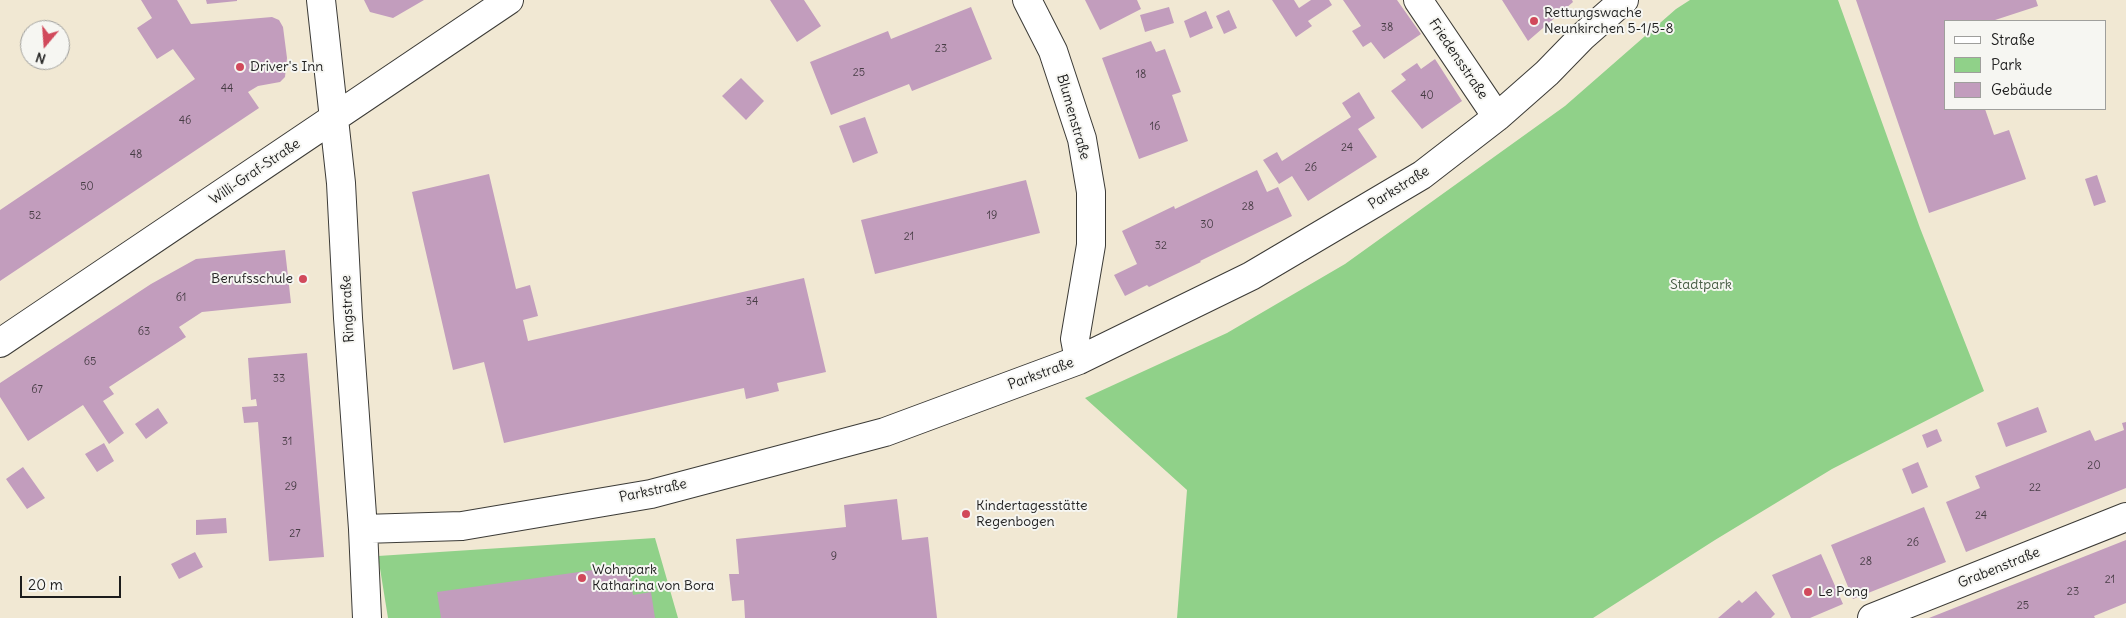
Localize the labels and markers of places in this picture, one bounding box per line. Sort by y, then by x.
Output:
place label: Rettungswache Neunkirchen 5-1/5-8 [1544,5,1674,38]
marker: Rettungswache Neunkirchen 5-1/5-8 [1528,15,1540,27]
place label: Driver's Inn [250,59,323,75]
marker: Driver's Inn [234,61,246,73]
place label: Berufsschule [211,271,293,287]
marker: Berufsschule [297,273,309,285]
place label: Kindertagesstätte Regenbogen [976,498,1088,530]
marker: Kindertagesstätte Regenbogen [960,508,972,520]
place label: Wohnpark Katharina von Bora [592,562,714,594]
marker: Wohnpark Katharina von Bora [576,572,588,584]
place label: Le Pong [1818,584,1868,600]
marker: Le Pong [1802,586,1814,598]

